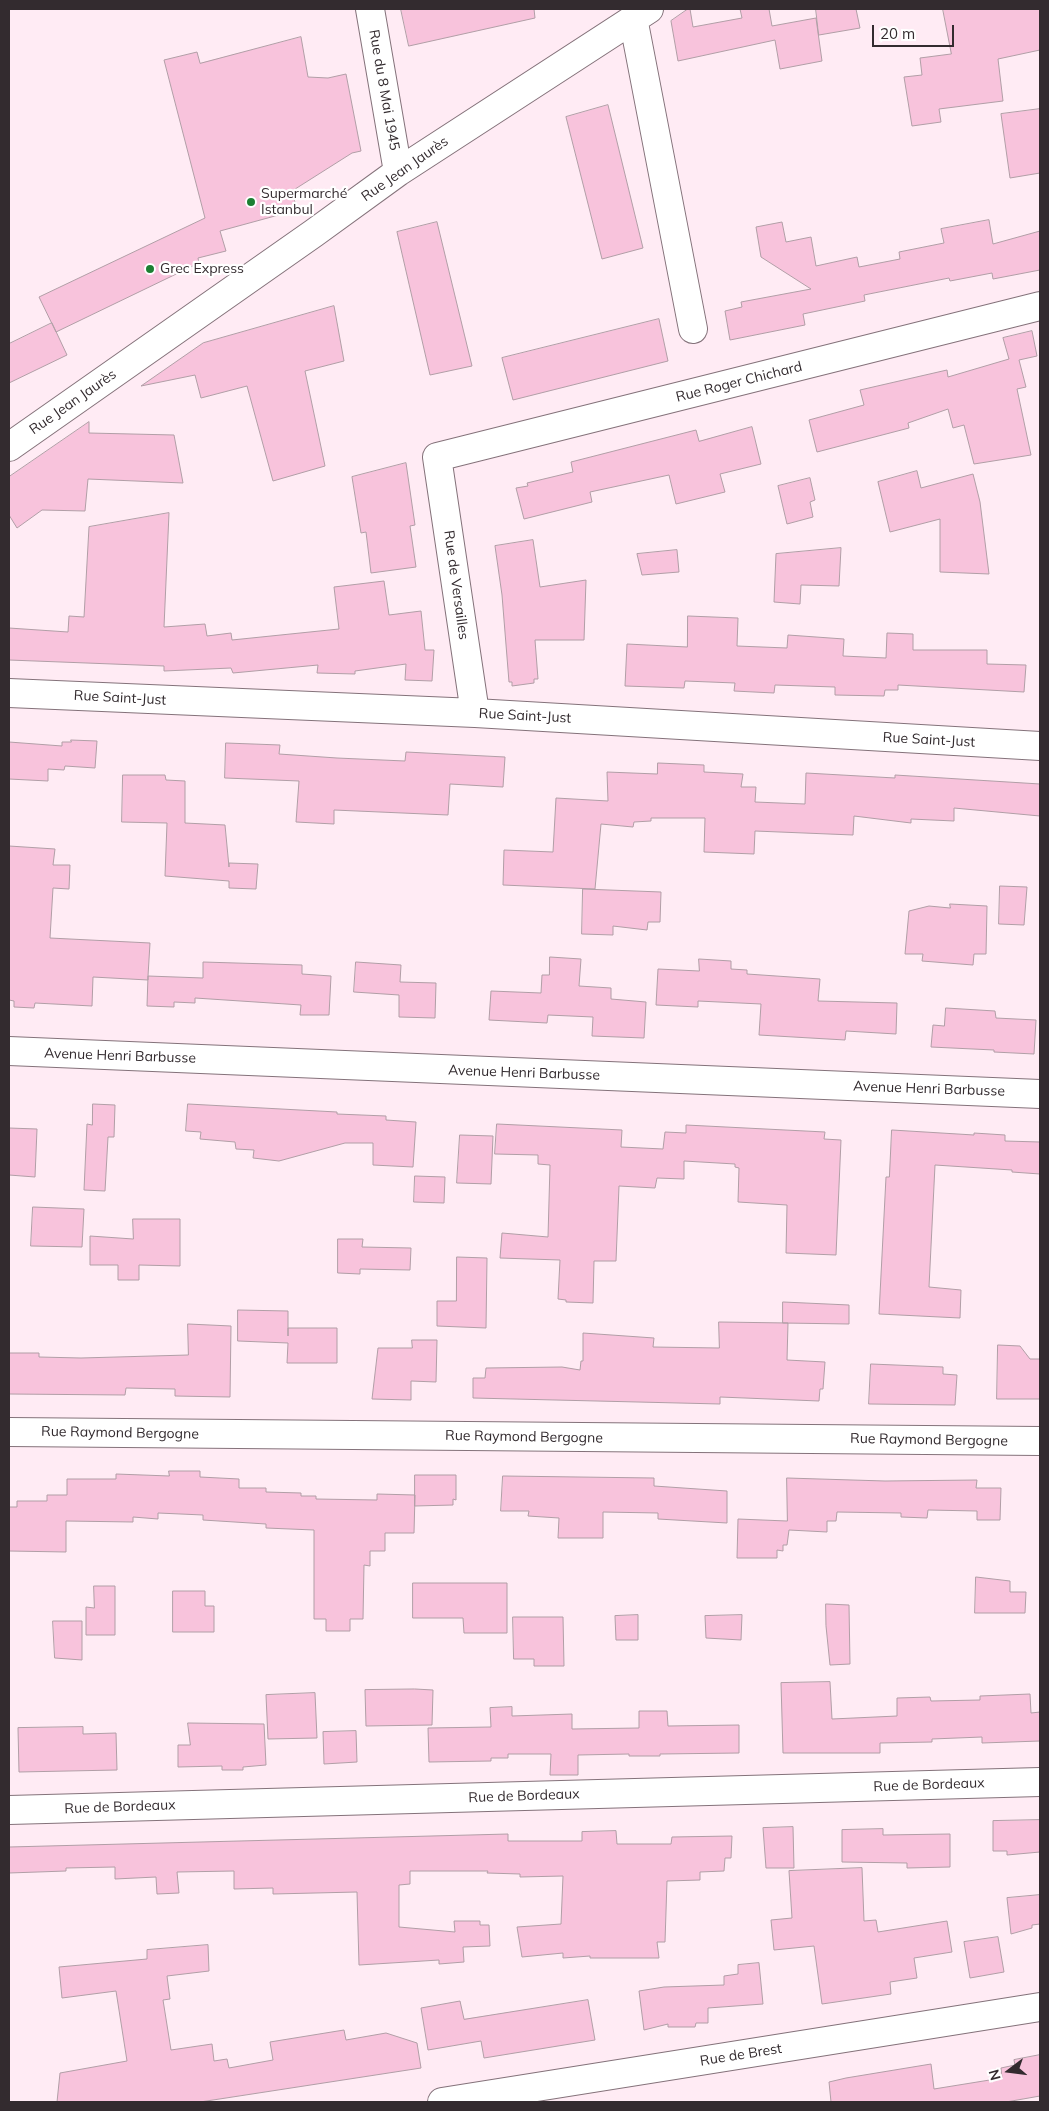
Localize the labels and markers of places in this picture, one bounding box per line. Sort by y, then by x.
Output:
place label: Supermarché Istanbul [261,186,347,218]
marker: Supermarché Istanbul [245,196,257,208]
place label: Grec Express [160,261,244,277]
marker: Grec Express [144,263,156,275]

